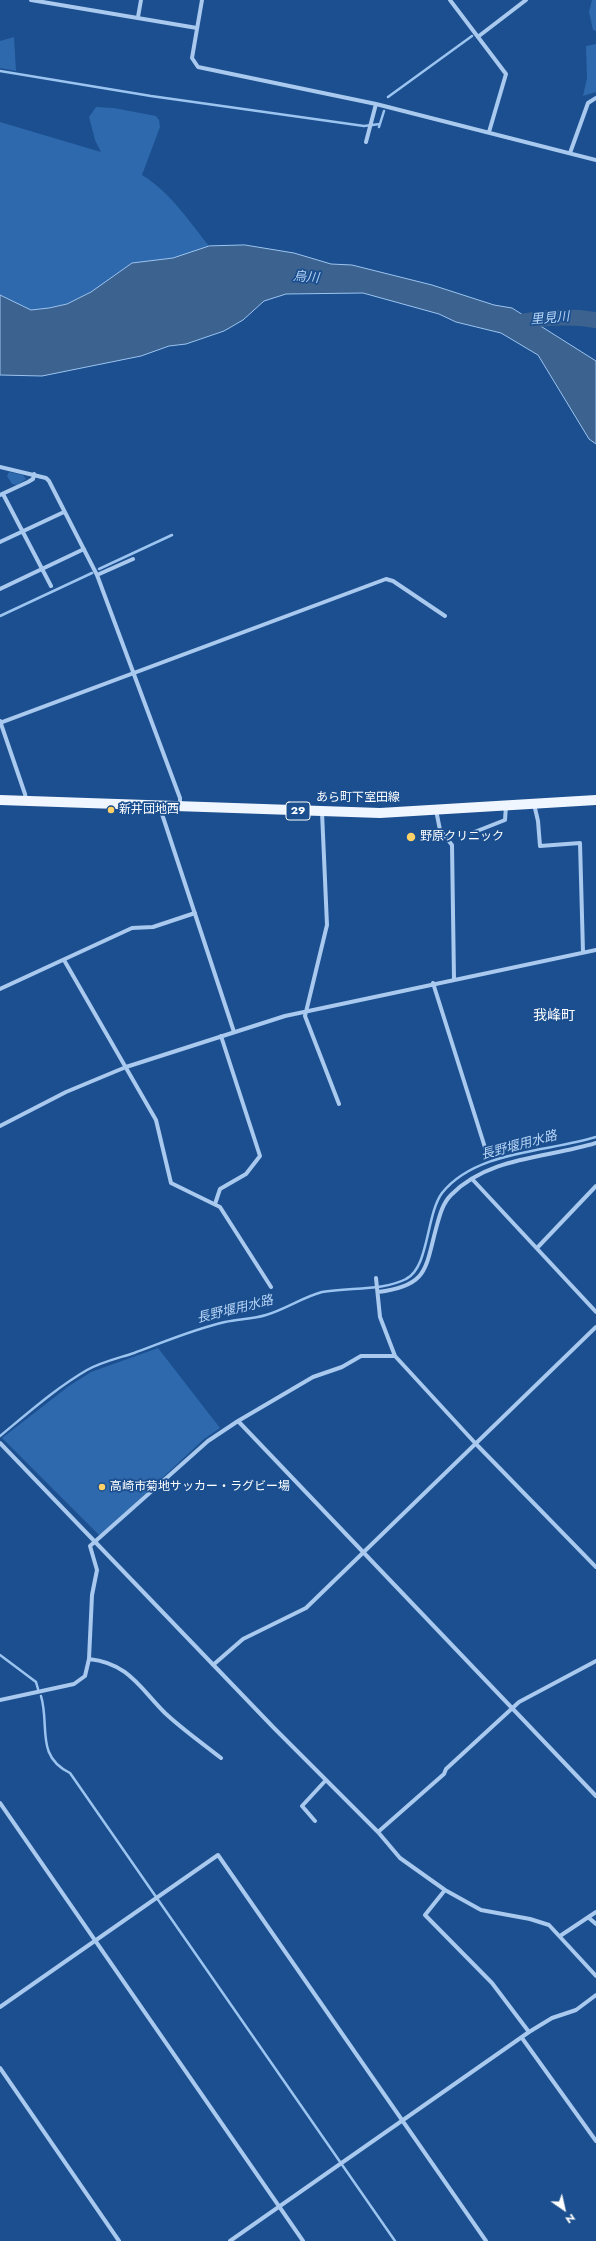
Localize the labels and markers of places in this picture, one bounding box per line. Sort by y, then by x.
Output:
place label: 新井団地西 [119,803,179,817]
marker: 新井団地西 [106,805,116,815]
place label: 野原クリニック [420,830,504,844]
marker: 野原クリニック [405,831,417,843]
place label: 高崎市菊地サッカー・ラグビー場 [110,1480,290,1494]
marker: 高崎市菊地サッカー・ラグビー場 [97,1482,107,1492]

